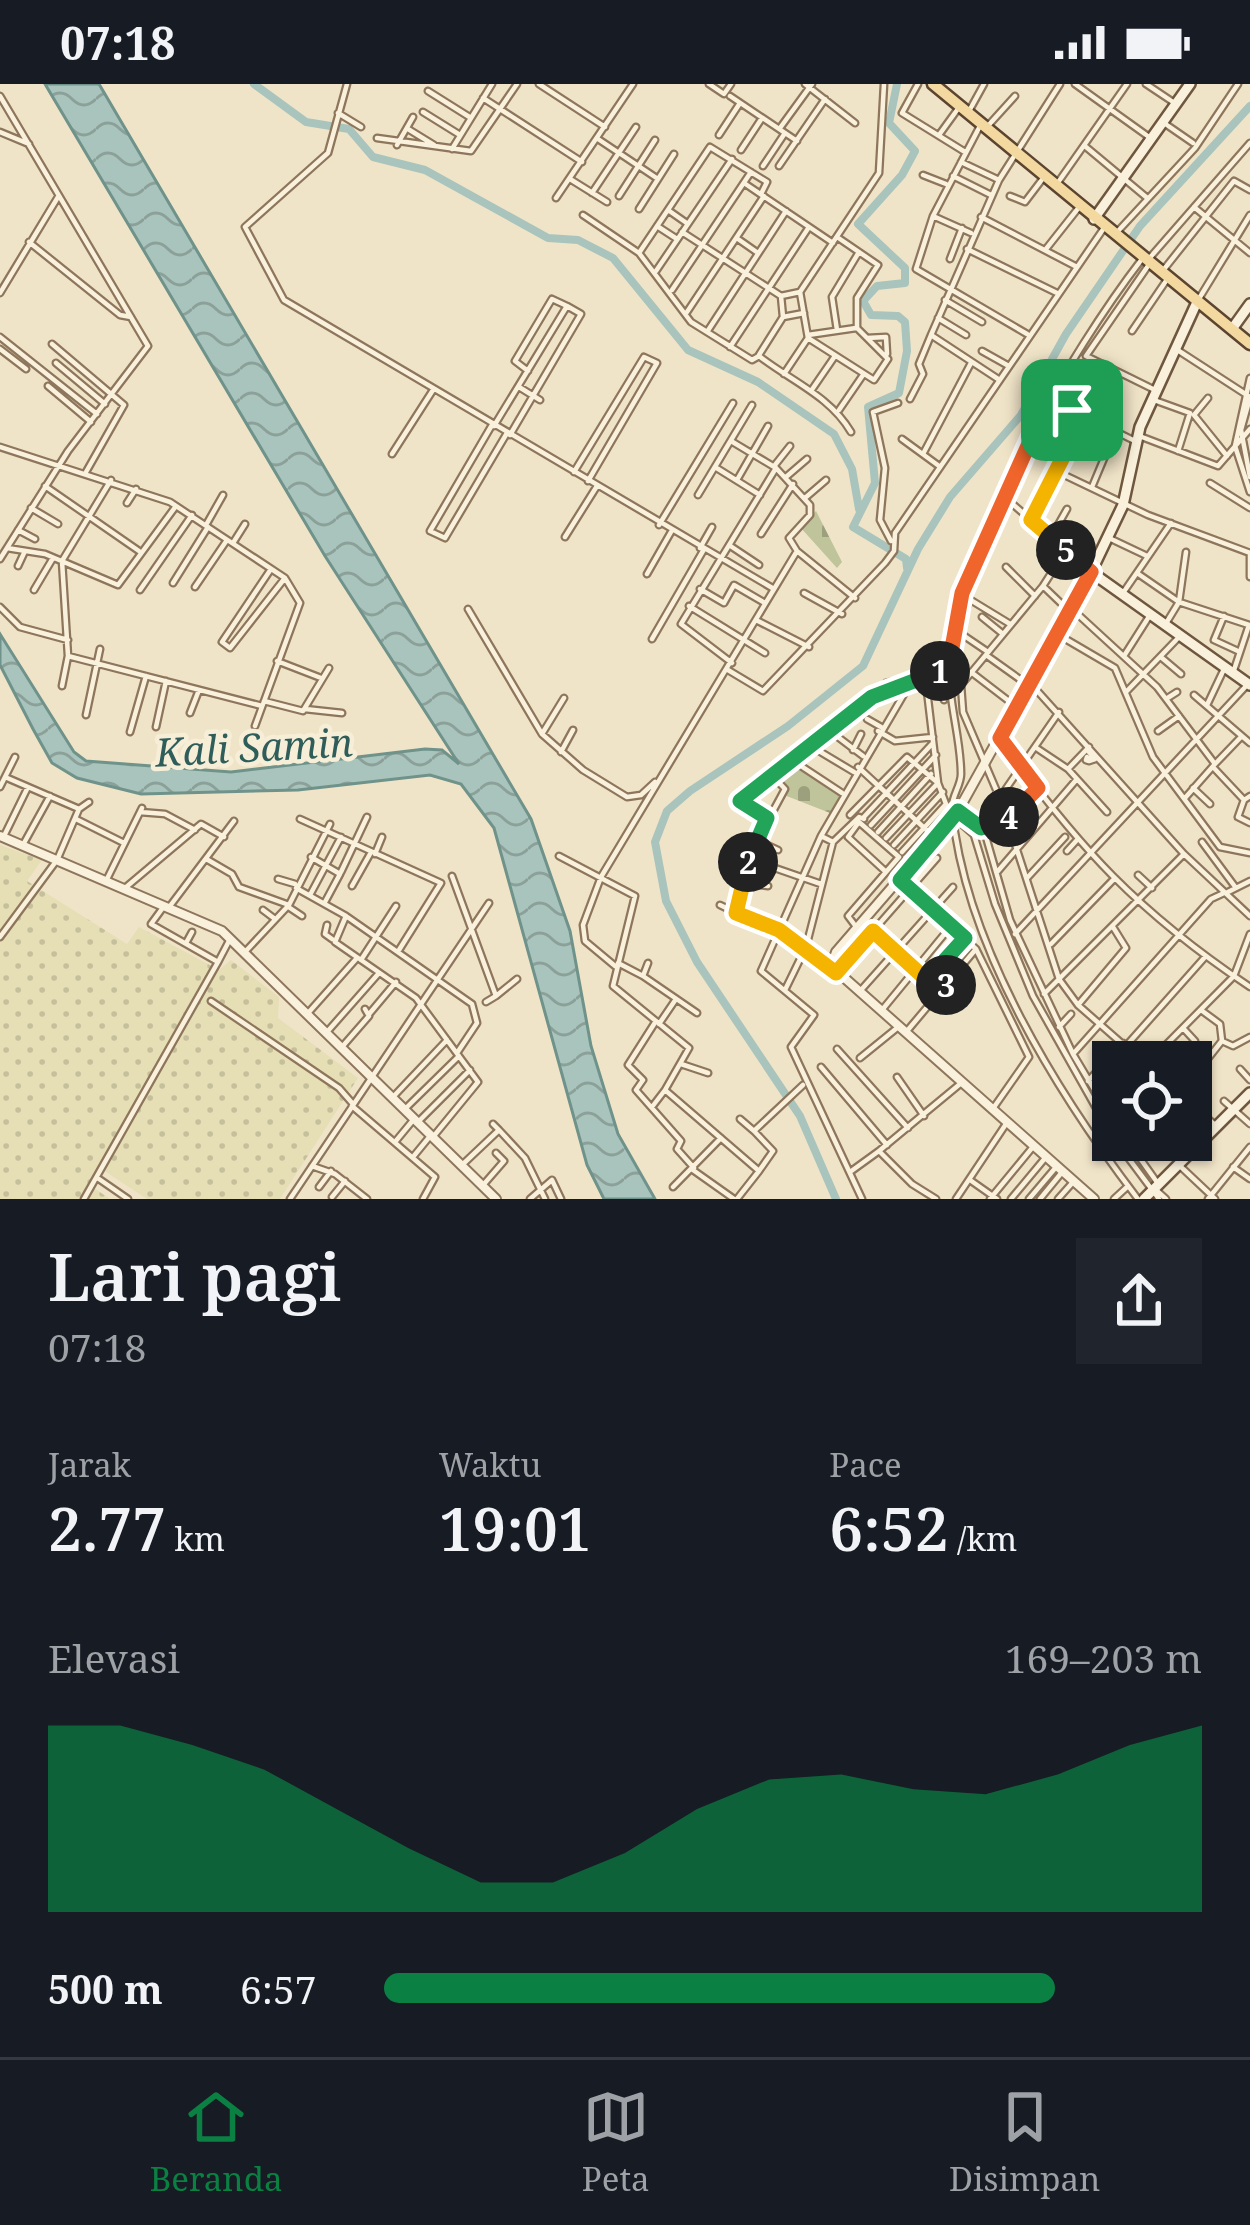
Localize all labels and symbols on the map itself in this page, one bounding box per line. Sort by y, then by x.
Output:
pin [1021,359,1123,461]
pin: 5 [1036,520,1096,580]
pin: 1 [910,641,970,701]
water label: Kali Samin [153,714,354,778]
pin: 4 [979,787,1039,847]
pin: 2 [718,832,778,892]
pin: 3 [916,955,976,1015]

